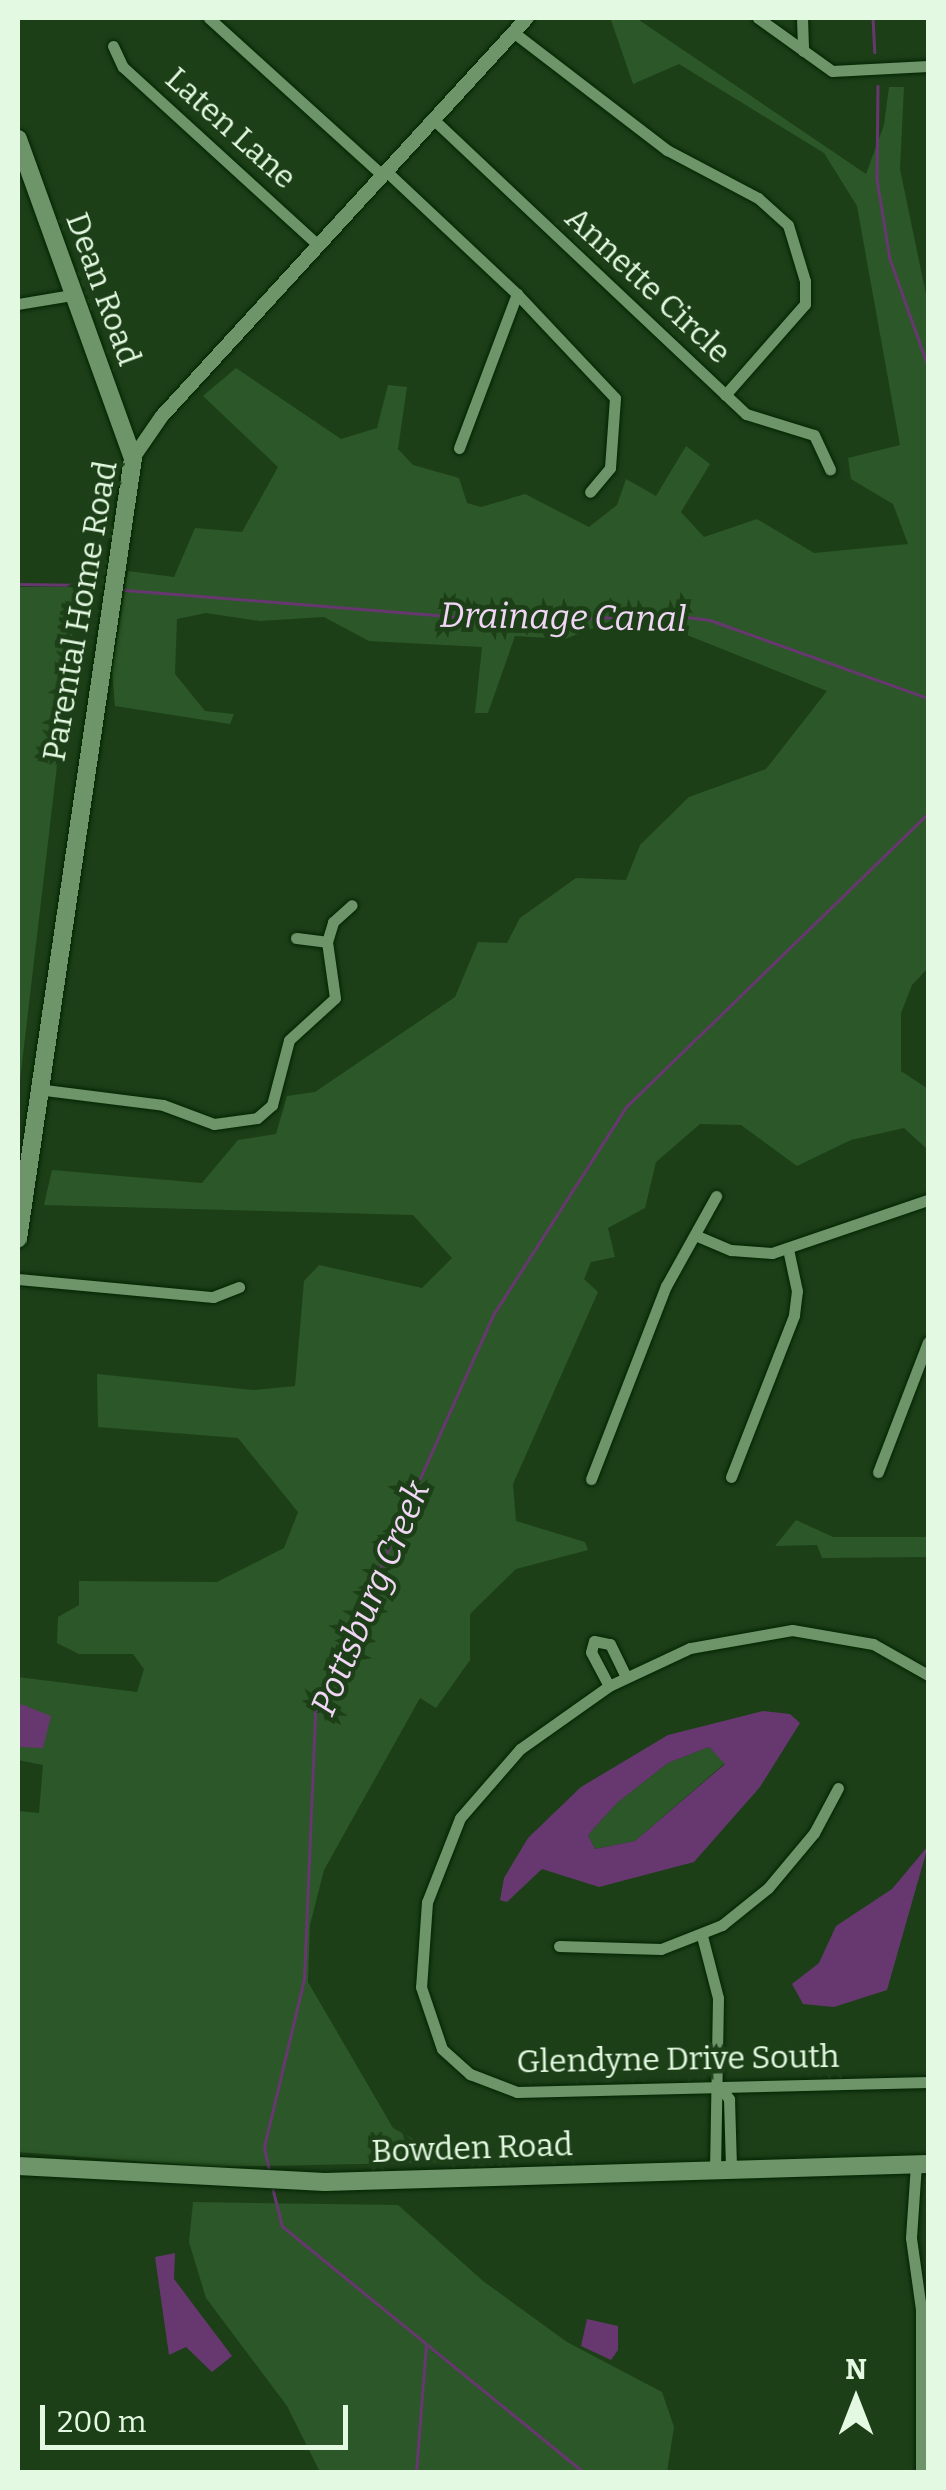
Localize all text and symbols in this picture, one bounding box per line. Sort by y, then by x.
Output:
street label: Laten Lane [158,59,304,197]
street label: Annette Circle [557,199,739,371]
street label: Dean Road [58,207,148,371]
street label: Parental Home Road [35,458,125,764]
water label: Drainage Canal [439,594,687,640]
water label: Pottsburg Creek [302,1474,438,1722]
street label: Glendyne Drive South [516,2037,840,2081]
street label: Bowden Road [371,2125,573,2171]
north arrow [806,2350,906,2450]
text: N [845,2353,867,2386]
scale bar [45,2385,352,2447]
text: 200 m [57,2404,146,2440]

